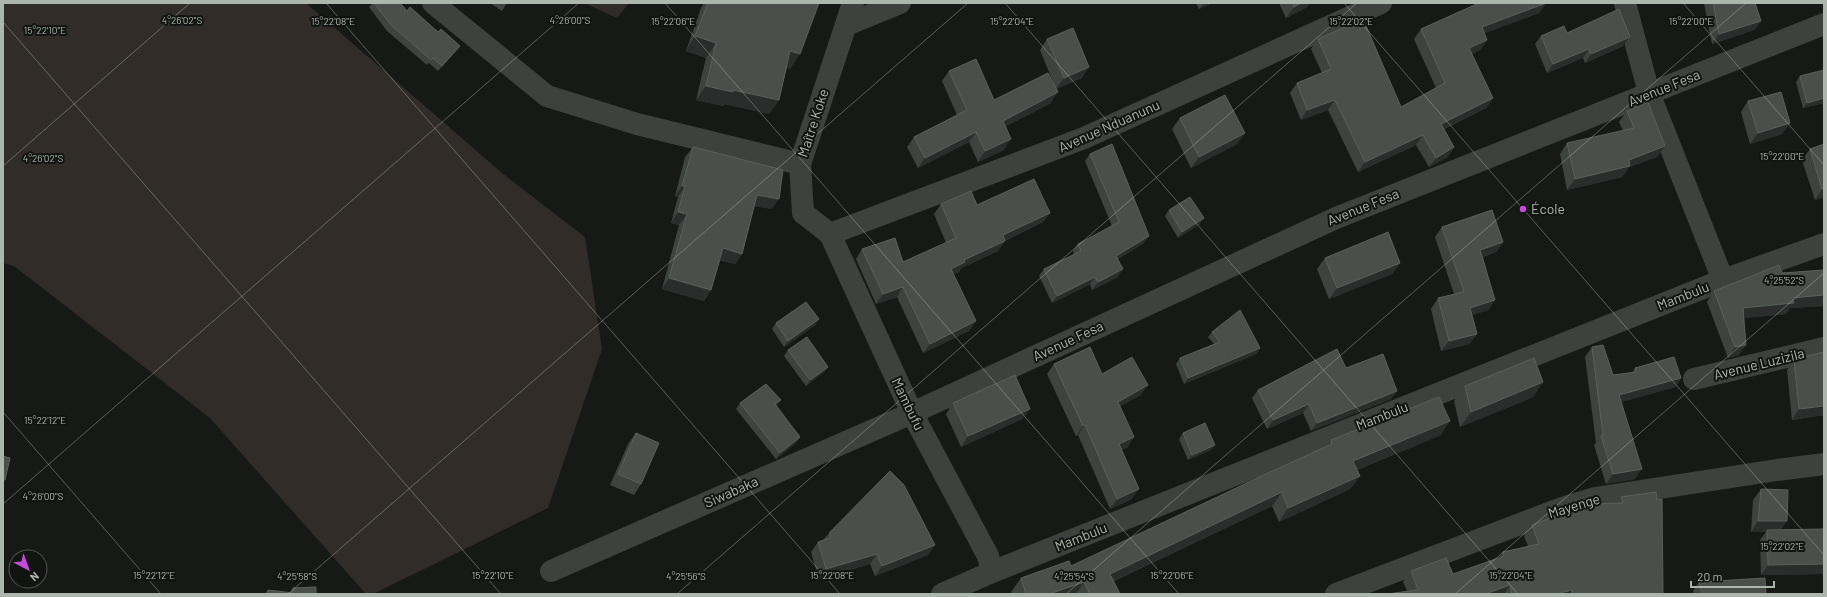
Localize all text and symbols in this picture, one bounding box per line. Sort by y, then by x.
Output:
text: 4°26'02"S [162,14,202,26]
text: 4°26'00"S [550,14,591,26]
text: 15°22'08"E [311,15,355,27]
text: 15°22'06"E [651,15,695,27]
text: 15°22'04"E [990,15,1034,27]
text: 15°22'02"E [1329,15,1373,27]
text: 15°22'00"E [1669,15,1713,27]
text: 15°22'10"E [24,24,66,36]
street label: Avenue Fesa [1625,65,1702,110]
street label: Maître Koke [794,87,832,159]
street label: Avenue Nduanunu [1055,96,1162,156]
text: 15°22'00"E [1760,150,1804,162]
text: 4°26'02"S [23,152,63,164]
street label: Avenue Fesa [1324,184,1401,229]
place label: École [1531,200,1565,217]
marker: École [1518,204,1528,214]
text: 4°25'52"S [1764,274,1804,286]
street label: Mambulu [1654,277,1711,314]
street label: Avenue Fesa [1030,317,1106,364]
street label: Avenue Luzizila [1712,344,1806,383]
street label: Mambufu [888,375,928,433]
street label: Mambulu [1353,397,1410,434]
text: 15°22'12"E [24,414,66,426]
street label: Siwabaka [701,472,761,511]
text: 4°26'00"S [23,490,64,502]
street label: Mayenge [1546,490,1602,521]
street label: Mambulu [1052,518,1109,555]
text: 15°22'02"E [1760,540,1804,552]
north arrow [8,549,48,589]
scale bar [1691,563,1774,589]
text: 15°22'12"E [133,569,175,581]
text: 15°22'10"E [472,569,514,581]
text: 15°22'08"E [810,569,854,581]
text: 15°22'06"E [1150,569,1194,581]
text: 15°22'04"E [1489,569,1533,581]
text: 20 m [1697,569,1723,583]
text: N [28,570,42,584]
text: 4°25'58"S [277,570,317,582]
text: 4°25'56"S [666,570,706,582]
text: 4°25'54"S [1054,570,1094,582]

